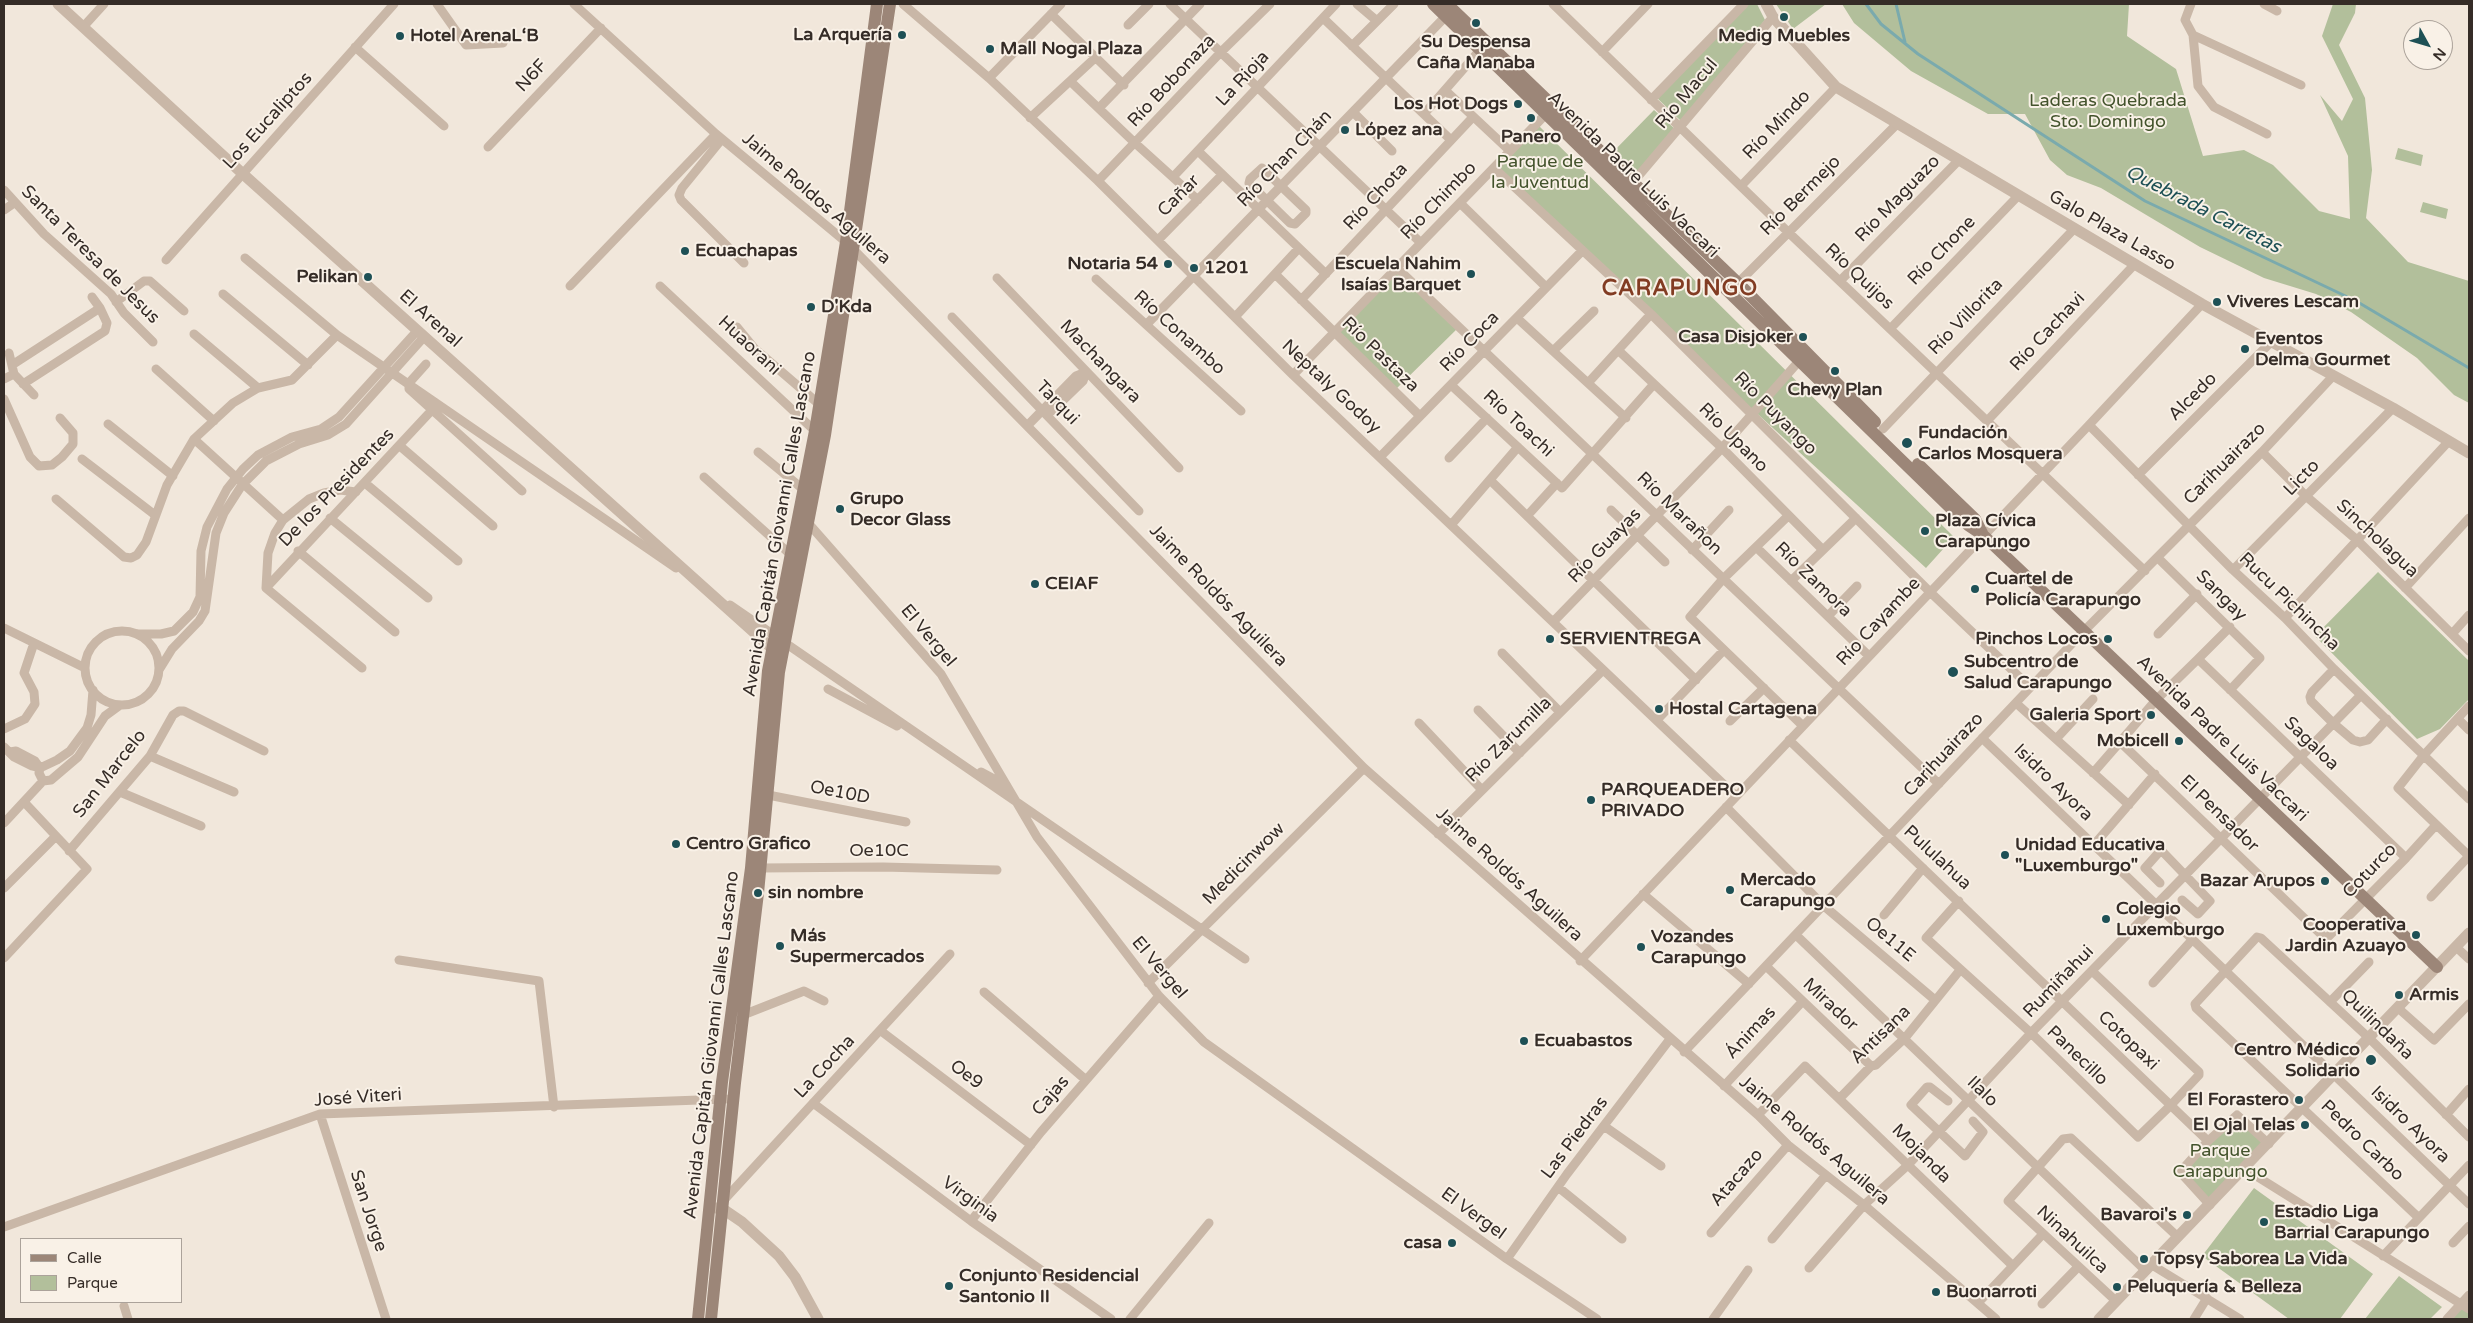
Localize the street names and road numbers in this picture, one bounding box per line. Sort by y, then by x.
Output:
street label: Río Bobonaza [1124,30,1220,132]
street label: La Rioja [1212,47,1274,111]
street label: Río Macul [1651,54,1723,134]
street label: N6F [512,55,552,97]
street label: Los Eucaliptos [219,68,317,174]
street label: Río Mindo [1739,86,1815,164]
street label: Avenida Padre Luis Vaccari [1543,87,1723,263]
street label: Río Chan Chán [1233,106,1337,212]
street label: Jaime Roldos Aguilera [737,129,895,269]
street label: Río Bermejo [1756,151,1846,241]
street label: Río Maguazo [1851,151,1945,247]
street label: Río Chimbo [1397,158,1481,244]
street label: Río Chota [1339,159,1413,235]
street label: Cañar [1153,170,1205,222]
street label: Santa Teresa de Jesus [16,181,164,329]
street label: Galo Plaza Lasso [2045,186,2179,276]
street label: Río Chone [1903,212,1981,290]
street label: Río Quijos [1820,239,1898,315]
street label: Río Villorita [1924,274,2008,360]
street label: El Arenal [394,285,466,353]
street label: Río Conambo [1129,286,1229,380]
street label: Río Cachavi [2006,288,2090,376]
street label: Río Coca [1436,307,1504,377]
street label: Huaorani [713,312,785,380]
street label: Río Pastaza [1337,313,1423,397]
street label: Machangara [1055,316,1145,408]
street label: Neptaly Godoy [1277,335,1385,439]
street label: Avenida Capitán Giovanni Calles Lascano [739,350,821,698]
street label: Río Puyango [1729,368,1821,460]
street label: Alcedo [2164,368,2222,426]
street label: Tarqui [1031,376,1083,430]
street label: Río Toachi [1478,386,1558,462]
street label: Río Upano [1694,399,1772,477]
street label: Carihuairazo [2179,418,2271,510]
street label: De los Presidentes [275,424,399,552]
street label: Licto [2280,455,2324,501]
street label: Río Marañon [1632,468,1726,560]
street label: Sincholagua [2331,495,2423,583]
street label: Río Guayas [1564,504,1646,588]
street label: Jaime Roldós Aguilera [1144,520,1292,672]
street label: Río Zamora [1770,538,1856,622]
street label: Rucu Pichincha [2234,548,2344,656]
street label: Sangay [2191,566,2251,626]
street label: Río Cayambe [1833,573,1925,671]
street label: El Vergel [896,600,960,672]
street label: Avenida Padre Luis Vaccari [2132,651,2312,827]
street label: Río Zarumilla [1462,693,1556,787]
street label: Carihuairazo [1899,708,1989,802]
street label: Sagaloa [2279,713,2343,775]
street label: San Marcelo [69,726,151,822]
street label: Isidro Ayora [2009,740,2097,826]
street label: El Pensador [2175,771,2263,857]
street label: Oe10D [808,777,872,809]
street label: Jaime Roldós Aguilera [1431,803,1587,947]
street label: Medicinwow [1198,818,1290,910]
street label: Pululahua [1899,821,1975,895]
street label: Coturco [2339,839,2401,903]
street label: Oe10C [849,840,909,862]
street label: Avenida Capitán Giovanni Calles Lascano [680,870,744,1220]
street label: Oe11E [1861,913,1919,967]
street label: El Vergel [1127,932,1191,1004]
street label: Rumiñahui [2019,941,2099,1023]
street label: Mirador [1798,974,1862,1036]
street label: Quilindaña [2336,985,2418,1065]
street label: Antisana [1846,1001,1916,1069]
street label: Ánimas [1721,1002,1781,1064]
street label: Cotopaxi [2093,1007,2163,1075]
street label: Panecillo [2042,1022,2112,1090]
street label: La Cocha [790,1031,860,1103]
street label: Oe9 [945,1056,987,1094]
street label: Cajas [1028,1072,1074,1120]
street label: Jaime Roldós Aguilera [1734,1072,1894,1210]
street label: Ilalo [1962,1072,2002,1112]
street label: Isidro Ayora [2366,1082,2454,1168]
street label: José Viteri [313,1084,403,1112]
street label: Las Piedras [1537,1093,1613,1183]
street label: Pedro Carbo [2316,1096,2408,1186]
street label: Mojanda [1887,1120,1955,1188]
street label: Atacazo [1706,1145,1768,1211]
street label: San Jorge [345,1168,391,1254]
street label: Virginia [937,1172,1003,1228]
street label: El Vergel [1436,1183,1510,1245]
street label: Ninahuilca [2032,1201,2112,1279]

